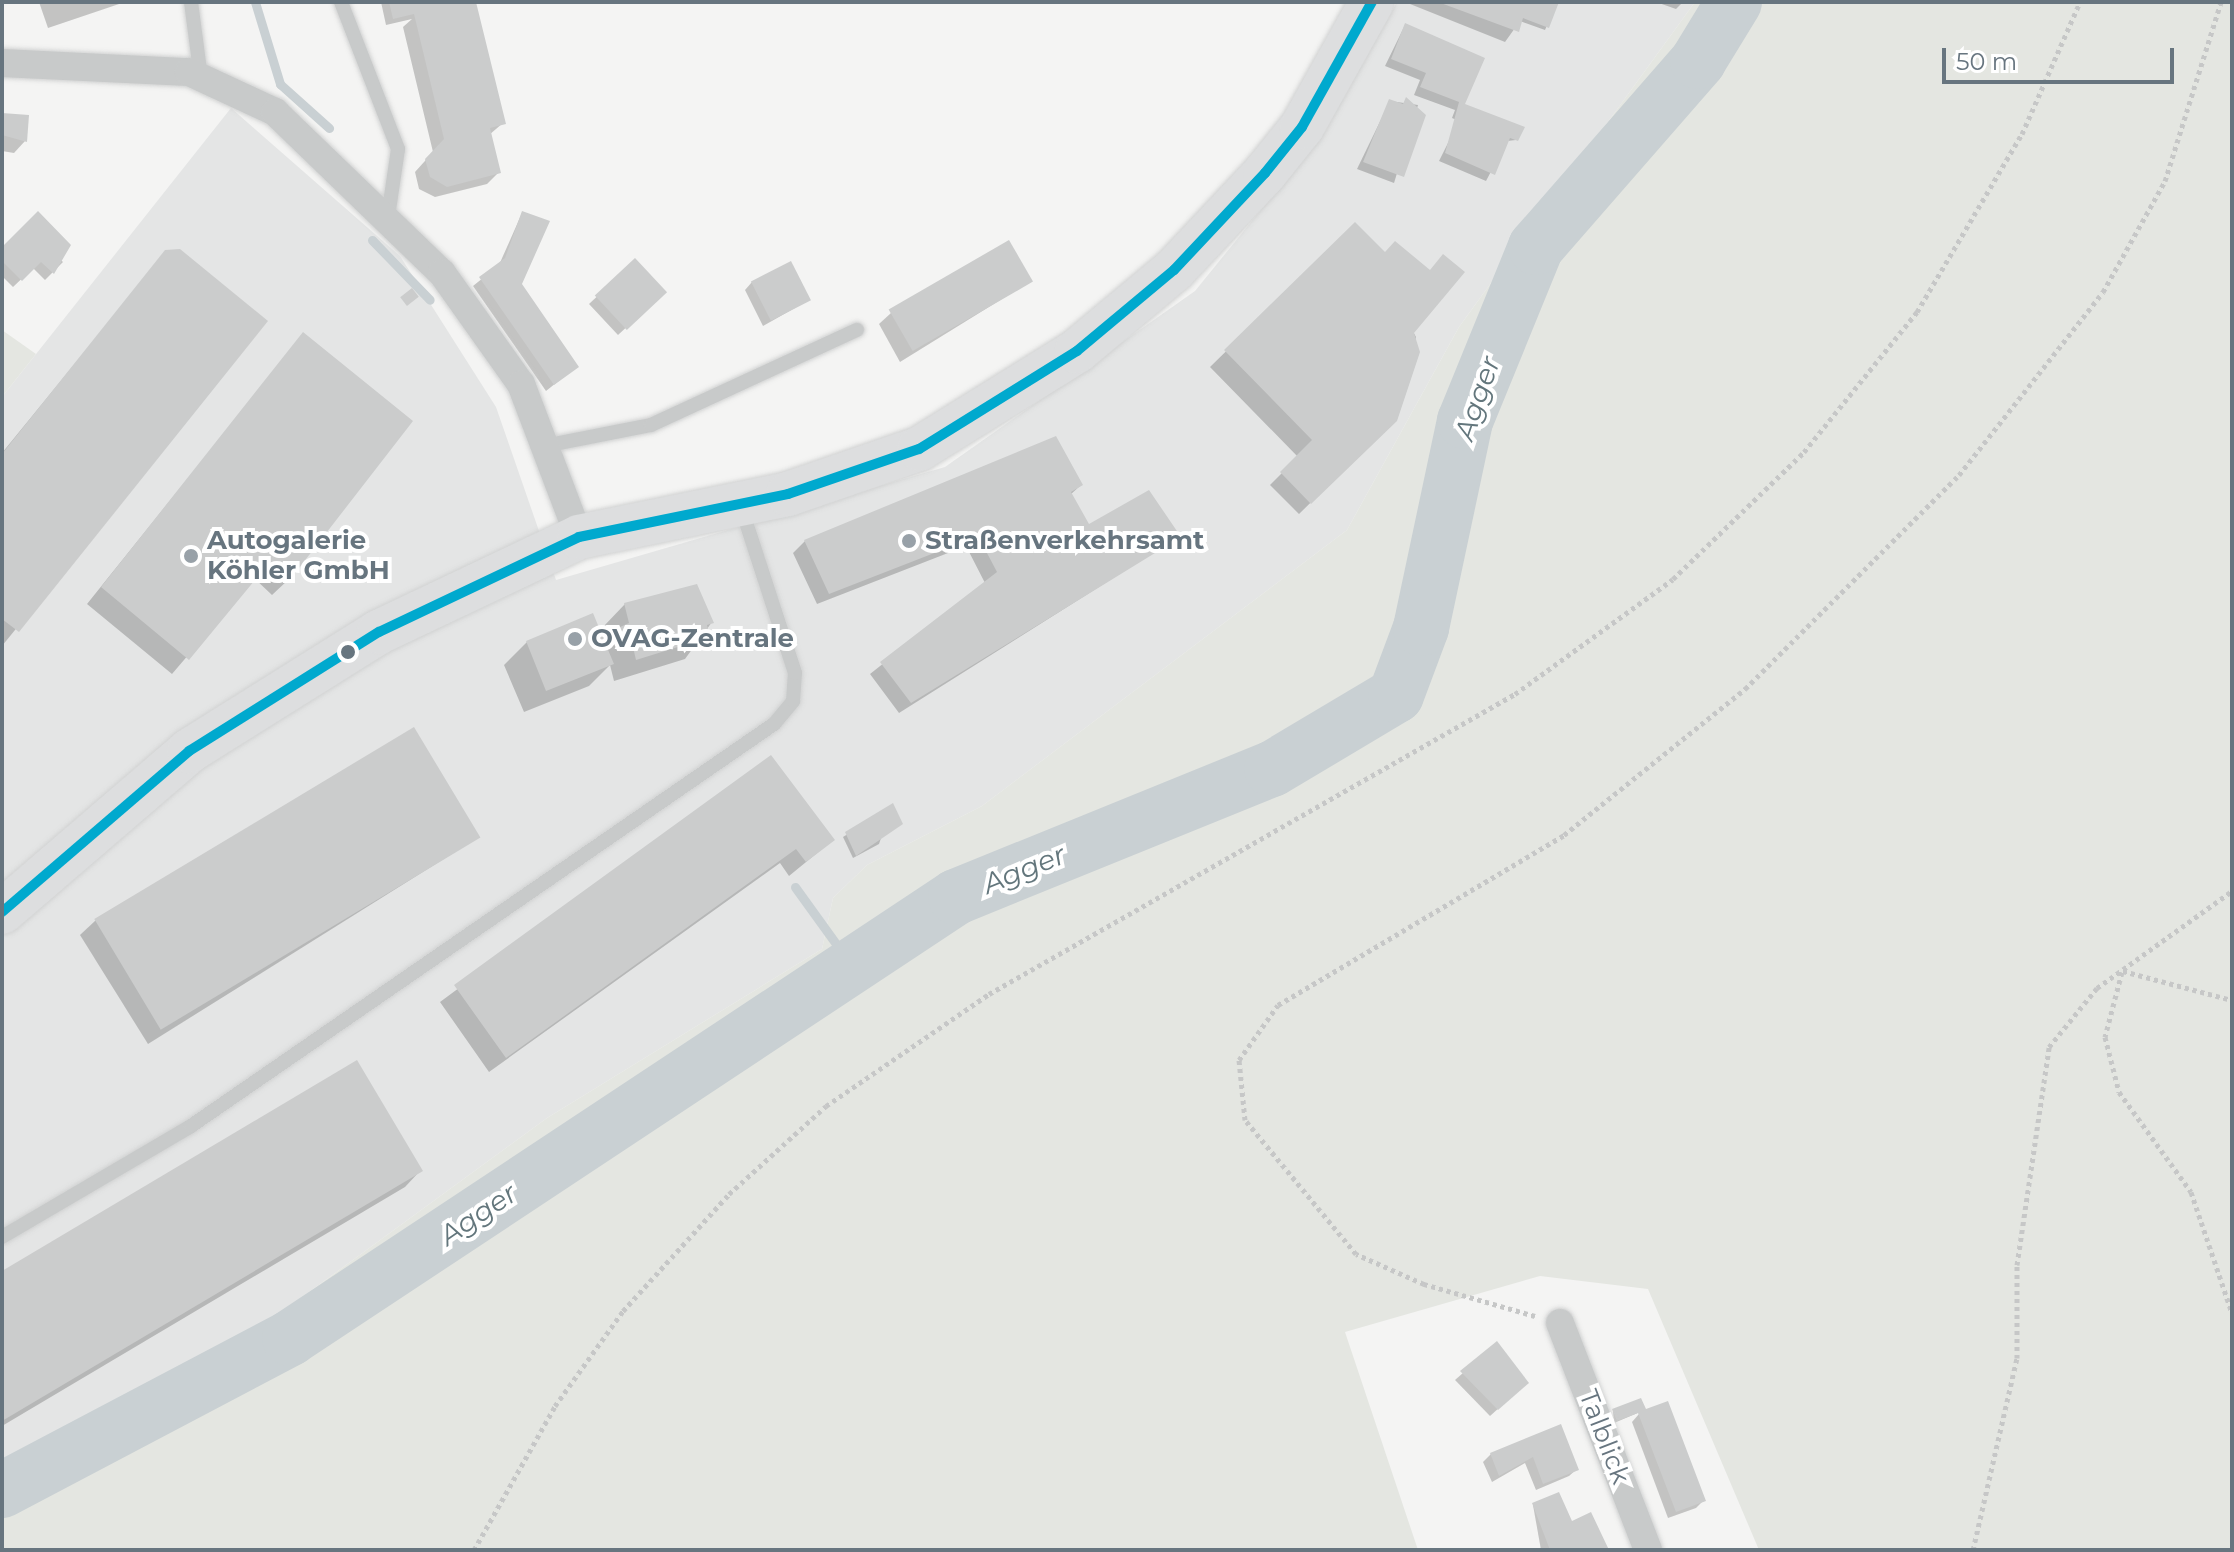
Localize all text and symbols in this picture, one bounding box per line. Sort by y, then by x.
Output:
scale bar [1946,32,2178,82]
text: 50 m [1956,47,2017,76]
water label: Agger [1447,352,1507,444]
place label: Autogalerie Köhler GmbH [207,525,390,586]
place label: Straßenverkehrsamt [925,525,1204,557]
marker: Straßenverkehrsamt [900,532,918,550]
marker: Autogalerie Köhler GmbH [182,547,200,565]
place label: OVAG-Zentrale [591,623,794,655]
marker: OVAG-Zentrale [566,630,584,648]
unlabelled marker [340,644,356,660]
water label: Agger [978,837,1070,901]
water label: Agger [433,1176,523,1252]
street label: Talblick [1572,1386,1636,1488]

